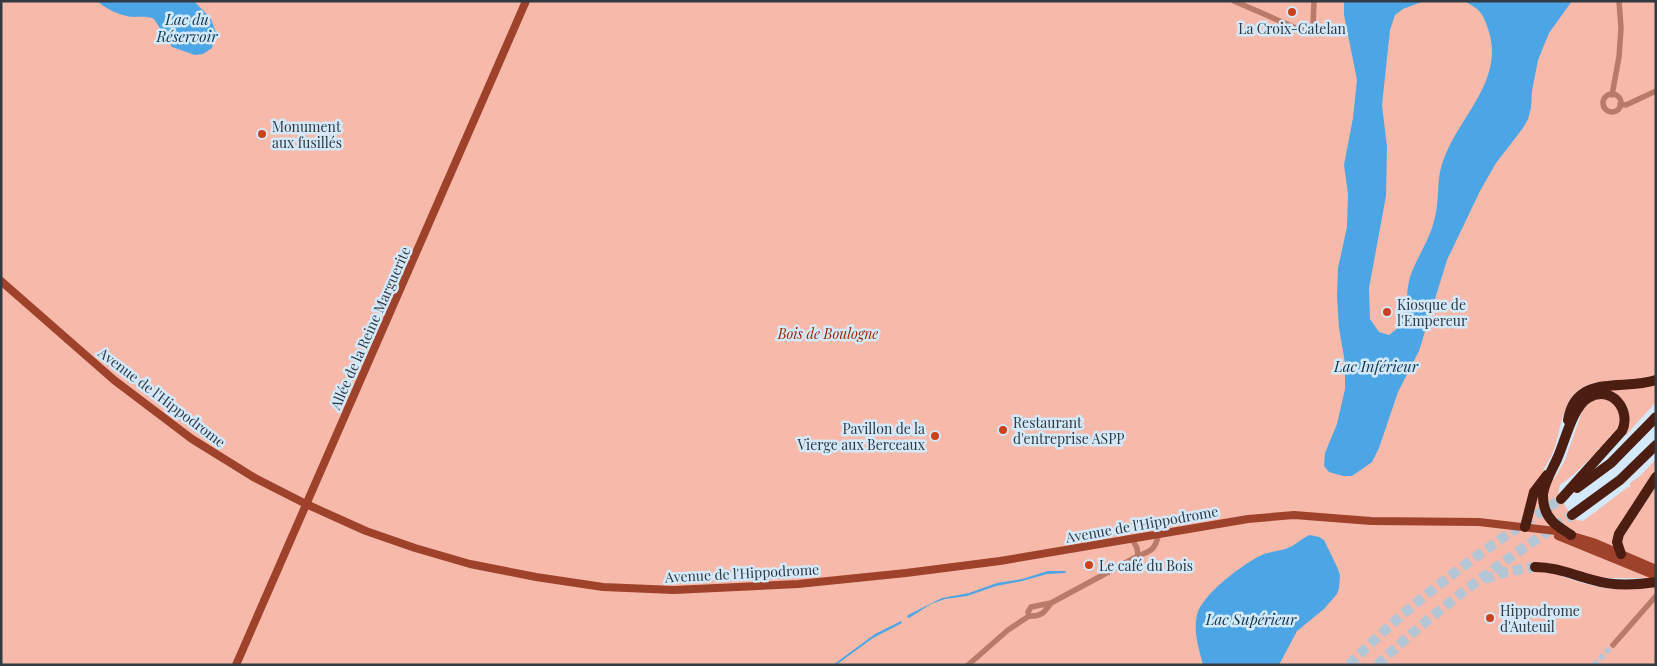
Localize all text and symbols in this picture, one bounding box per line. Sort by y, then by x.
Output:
marker: La Croix-Catelan [1286,6,1298,18]
water label: Lac du Réservoir [155,9,218,46]
place label: La Croix-Catelan [1238,19,1346,38]
place label: Monument aux fusillés [272,117,342,152]
marker: Monument aux fusillés [256,128,268,140]
street label: Allée de la Reine Marguerite [325,244,415,413]
place label: Kiosque de l'Empereur [1397,295,1468,330]
marker: Kiosque de l'Empereur [1381,306,1393,318]
park label: Bois de Boulogne [777,324,878,343]
street label: Avenue de l'Hippodrome [94,342,229,451]
water label: Lac Inférieur [1333,356,1419,376]
place label: Restaurant d'entreprise ASPP [1013,413,1125,448]
place label: Pavillon de la Vierge aux Berceaux [797,419,926,454]
marker: Restaurant d'entreprise ASPP [997,424,1009,436]
marker: Pavillon de la Vierge aux Berceaux [929,430,941,442]
street label: Avenue de l'Hippodrome [1063,501,1220,547]
place label: Le café du Bois [1099,556,1193,575]
street label: Avenue de l'Hippodrome [663,559,820,587]
marker: Le café du Bois [1083,559,1095,571]
place label: Hippodrome d'Auteuil [1500,601,1580,636]
water label: Lac Supérieur [1205,609,1297,629]
marker: Hippodrome d'Auteuil [1484,612,1496,624]

